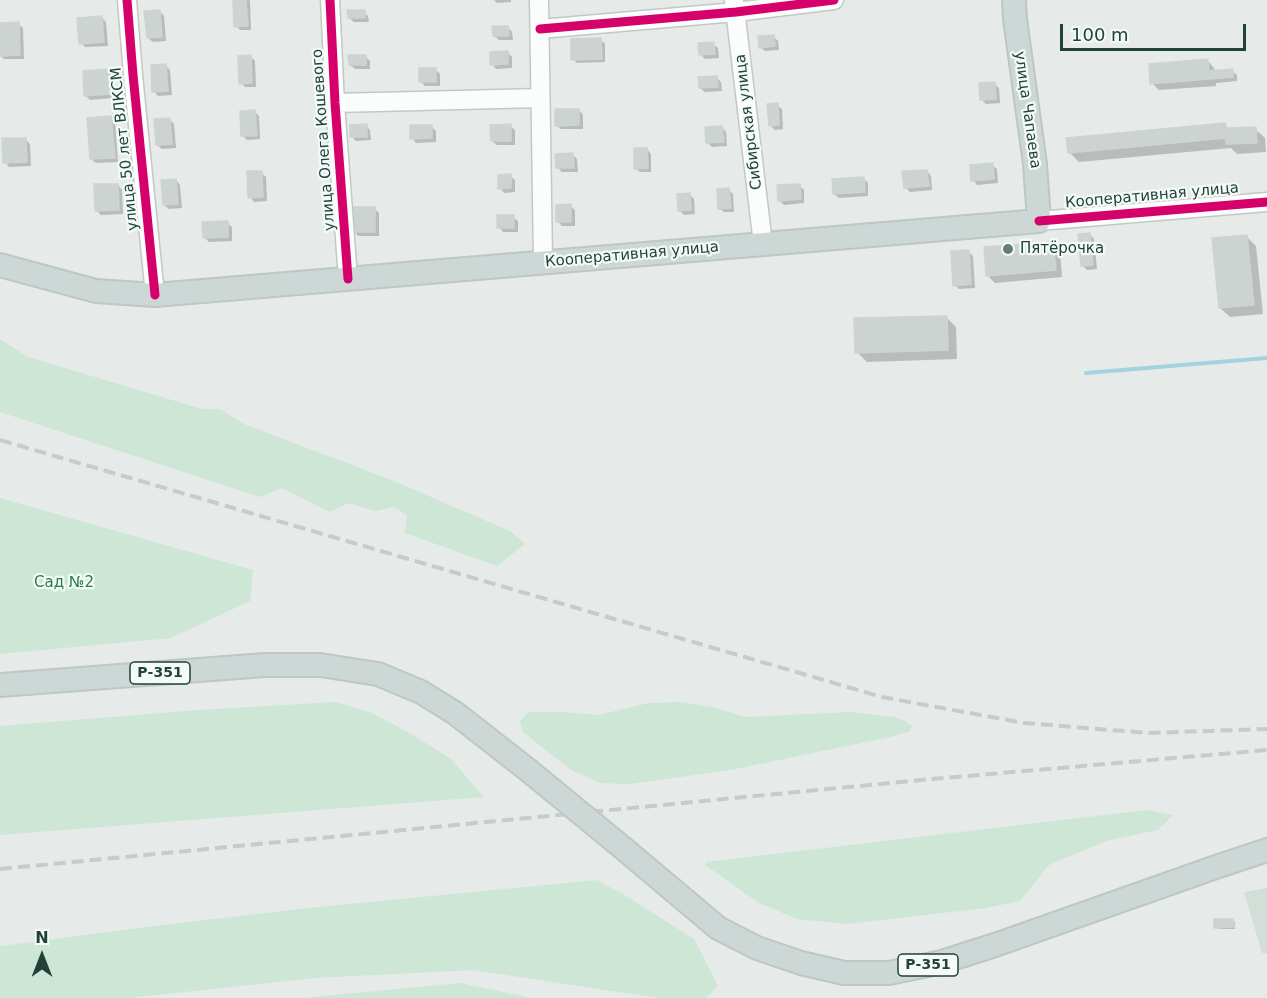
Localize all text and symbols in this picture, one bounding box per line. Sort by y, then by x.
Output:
scale bar [1063,12,1249,50]
text: 100 m [1071,24,1129,45]
street label: улица Олега Кошевого [309,48,339,232]
street label: улица Чапаева [1010,50,1044,170]
street label: Сибирская улица [732,53,766,191]
street label: улица 50 лет ВЛКСМ [107,66,143,232]
street label: Кооперативная улица [1064,179,1240,213]
street label: Кооперативная улица [544,238,720,272]
place label: Пятёрочка [1020,240,1104,258]
marker: Пятёрочка [1001,242,1015,256]
park label: Сад №2 [34,574,94,592]
road number: Р-351 [130,662,190,684]
north arrow [12,926,72,986]
text: N [35,928,49,947]
road number: Р-351 [898,954,958,976]

